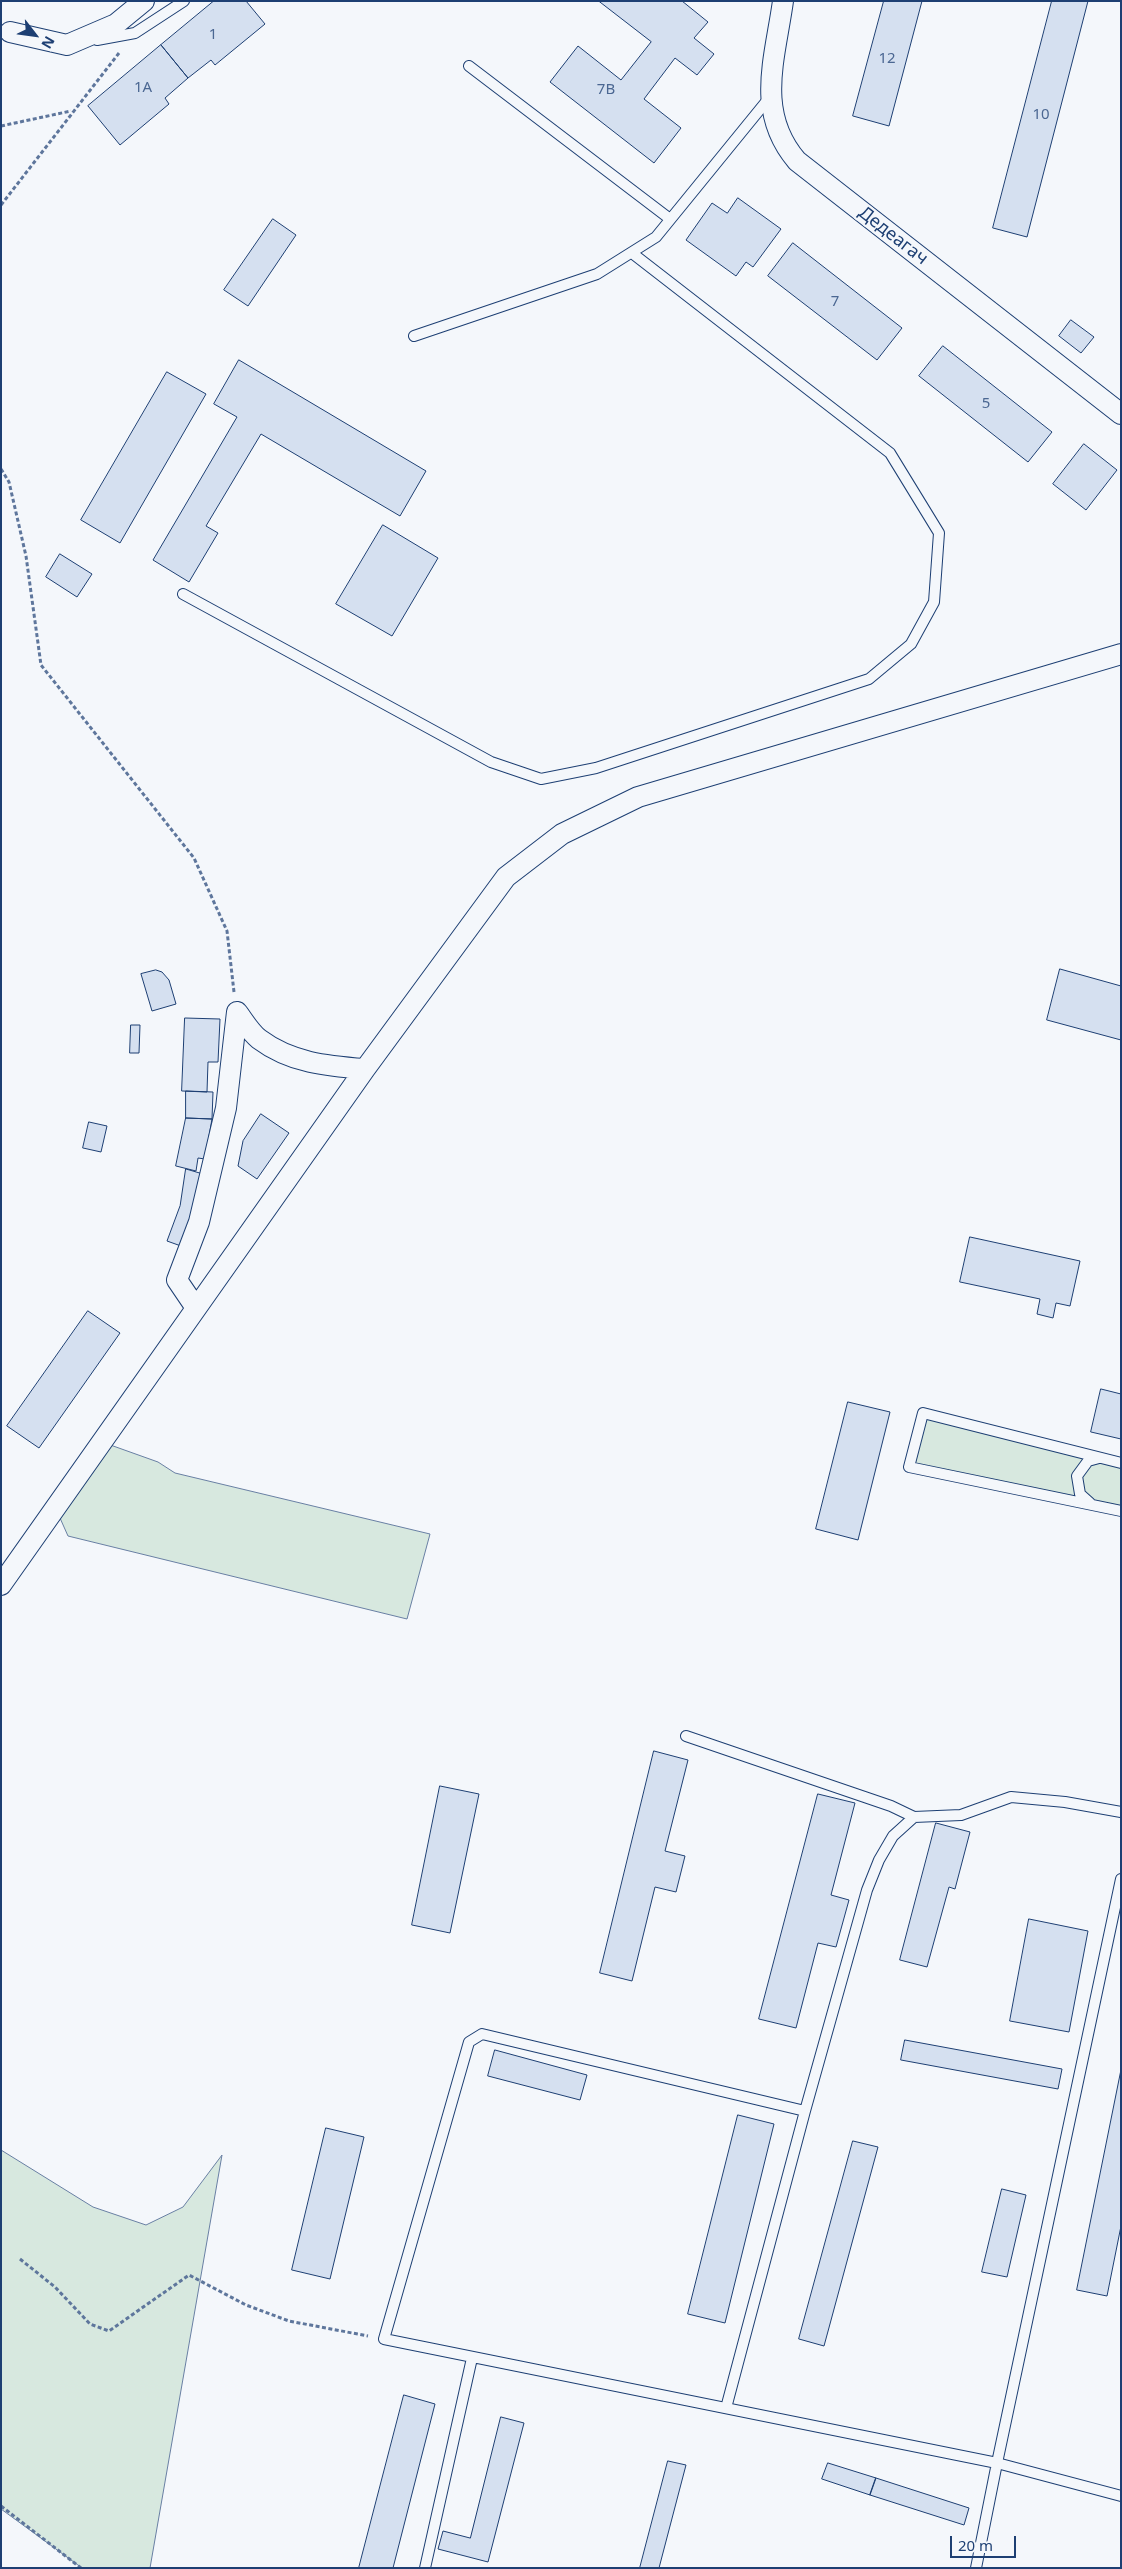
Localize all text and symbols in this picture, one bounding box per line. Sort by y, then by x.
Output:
north arrow [10,10,60,60]
house number: 1 [209,26,217,44]
text: N [37,33,60,52]
house number: 12 [878,50,896,68]
house number: 1А [134,79,152,97]
house number: 7В [597,81,615,99]
house number: 10 [1032,106,1050,124]
street label: Дедеагач [854,202,932,270]
house number: 7 [831,293,839,311]
house number: 5 [982,395,990,413]
scale bar [952,2526,1018,2558]
text: 20 m [958,2535,993,2555]

